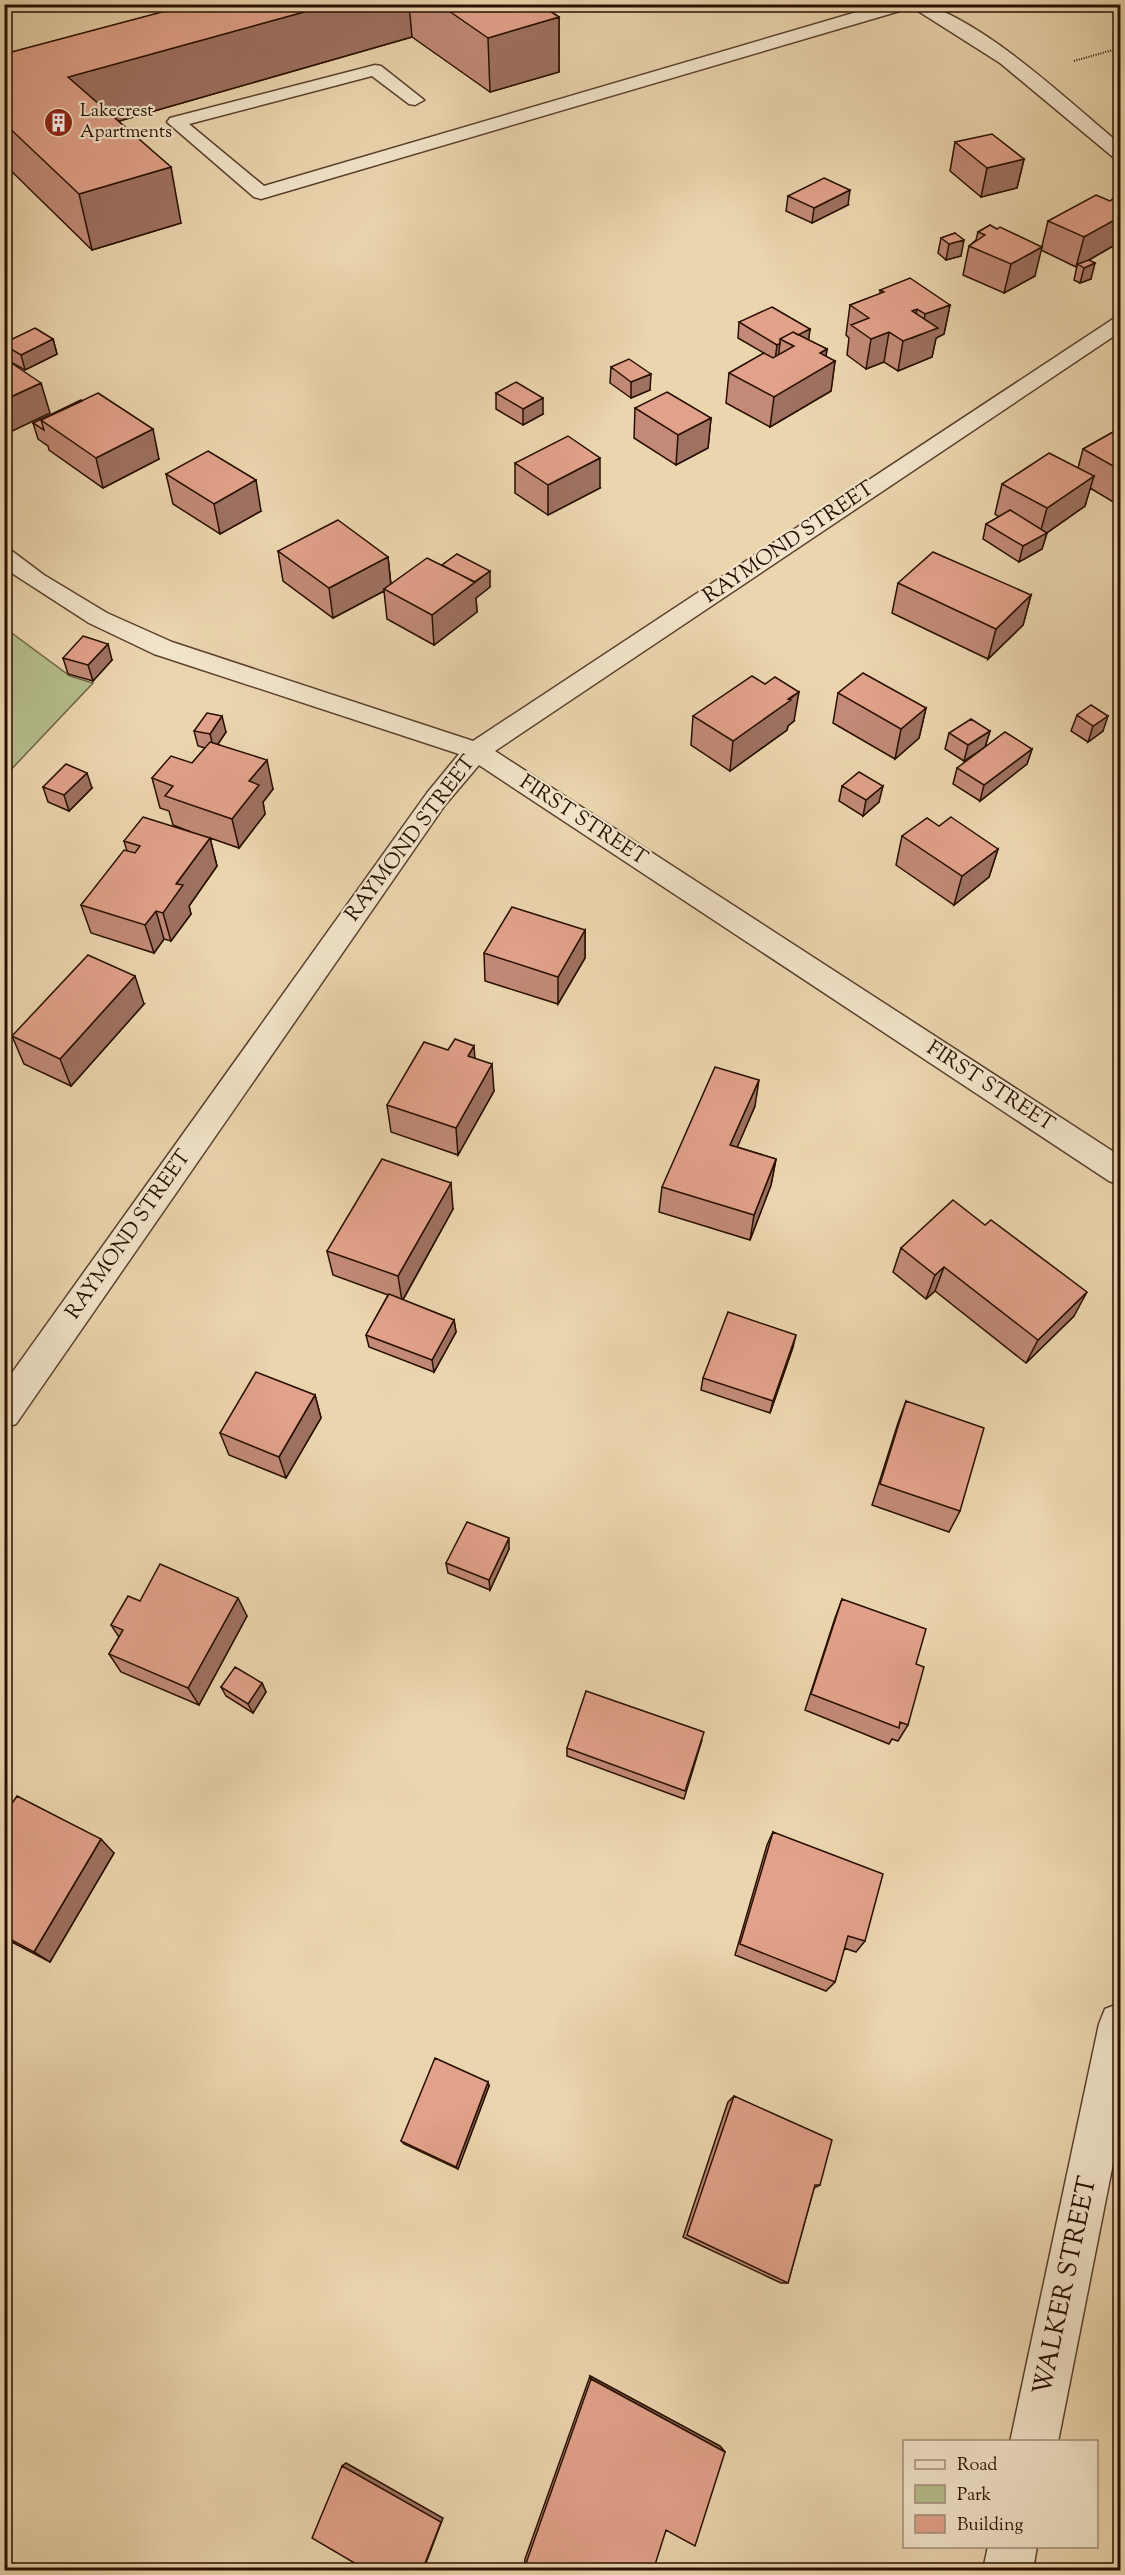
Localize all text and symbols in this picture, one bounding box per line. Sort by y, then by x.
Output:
place label: Lakecrest Apartments [80,99,172,146]
building icon: Lakecrest Apartments [43,106,75,138]
street label: RAYMOND STREET [697,474,881,612]
street label: RAYMOND STREET [339,750,484,928]
street label: FIRST STREET [513,768,653,874]
street label: FIRST STREET [920,1034,1060,1140]
street label: RAYMOND STREET [59,1144,199,1326]
street label: WALKER STREET [1025,2173,1107,2399]
legend [903,2440,1098,2548]
text: Road [957,2453,997,2479]
text: Park [957,2483,992,2509]
text: Building [957,2513,1023,2539]

